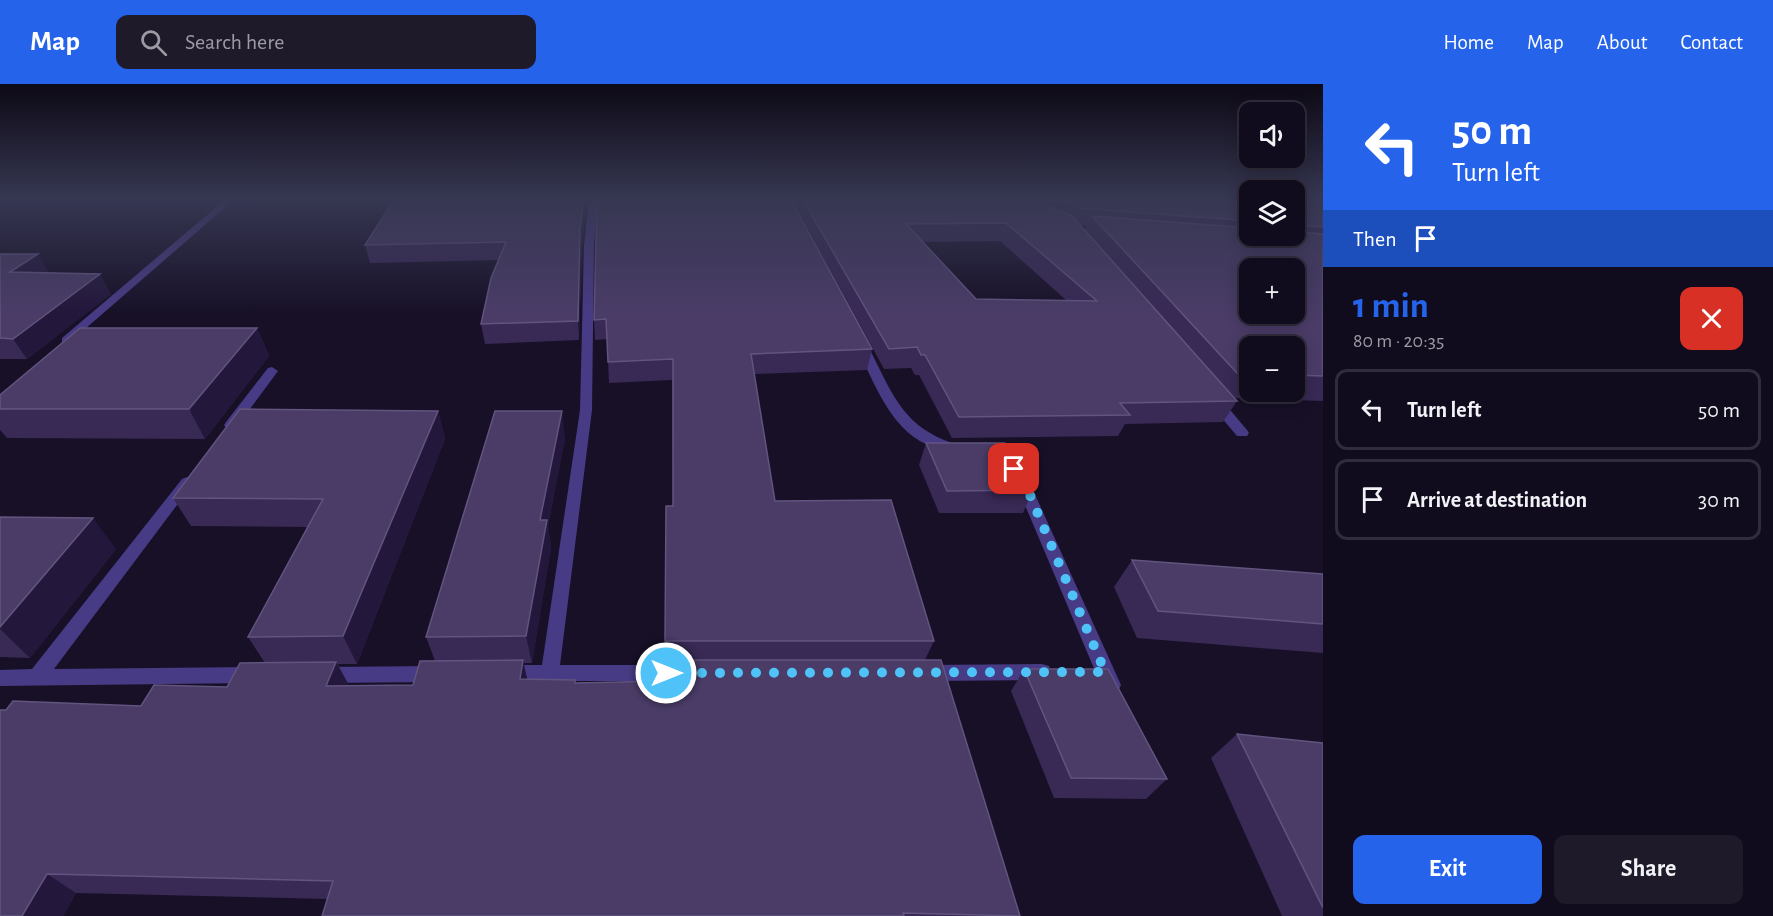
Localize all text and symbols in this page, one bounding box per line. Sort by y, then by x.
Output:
search box [116,15,536,69]
icon: search [137,26,170,59]
text: Map [30,28,80,56]
text: Search here [185,31,284,53]
text: Home [1443,32,1494,53]
text: Map [1527,32,1564,53]
text: About [1597,32,1647,53]
text: Contact [1680,32,1743,53]
map controls [1239,102,1305,402]
button: sound [1239,102,1305,168]
icon: left [1353,108,1431,186]
text: 50 m [1452,110,1532,152]
text: Turn left [1452,159,1540,186]
button: layers [1239,180,1305,246]
icon: arrive [1409,222,1442,255]
text: Then [1353,228,1397,250]
button: + [1239,258,1305,324]
button: close [1680,287,1743,350]
text: 1 min [1353,288,1429,324]
text: 80 m · 20:35 [1353,331,1444,351]
button: − [1239,336,1305,402]
icon: left [1356,393,1389,426]
text: Turn left [1407,399,1481,421]
text: 50 m [1698,399,1740,421]
pin [988,443,1039,494]
icon: arrive [997,452,1030,485]
icon: arrive [1356,483,1389,516]
text: Arrive at destination [1407,489,1587,511]
text: 30 m [1698,489,1740,511]
position arrow [634,641,698,705]
button: Exit [1353,835,1542,904]
button: Share [1554,835,1743,904]

